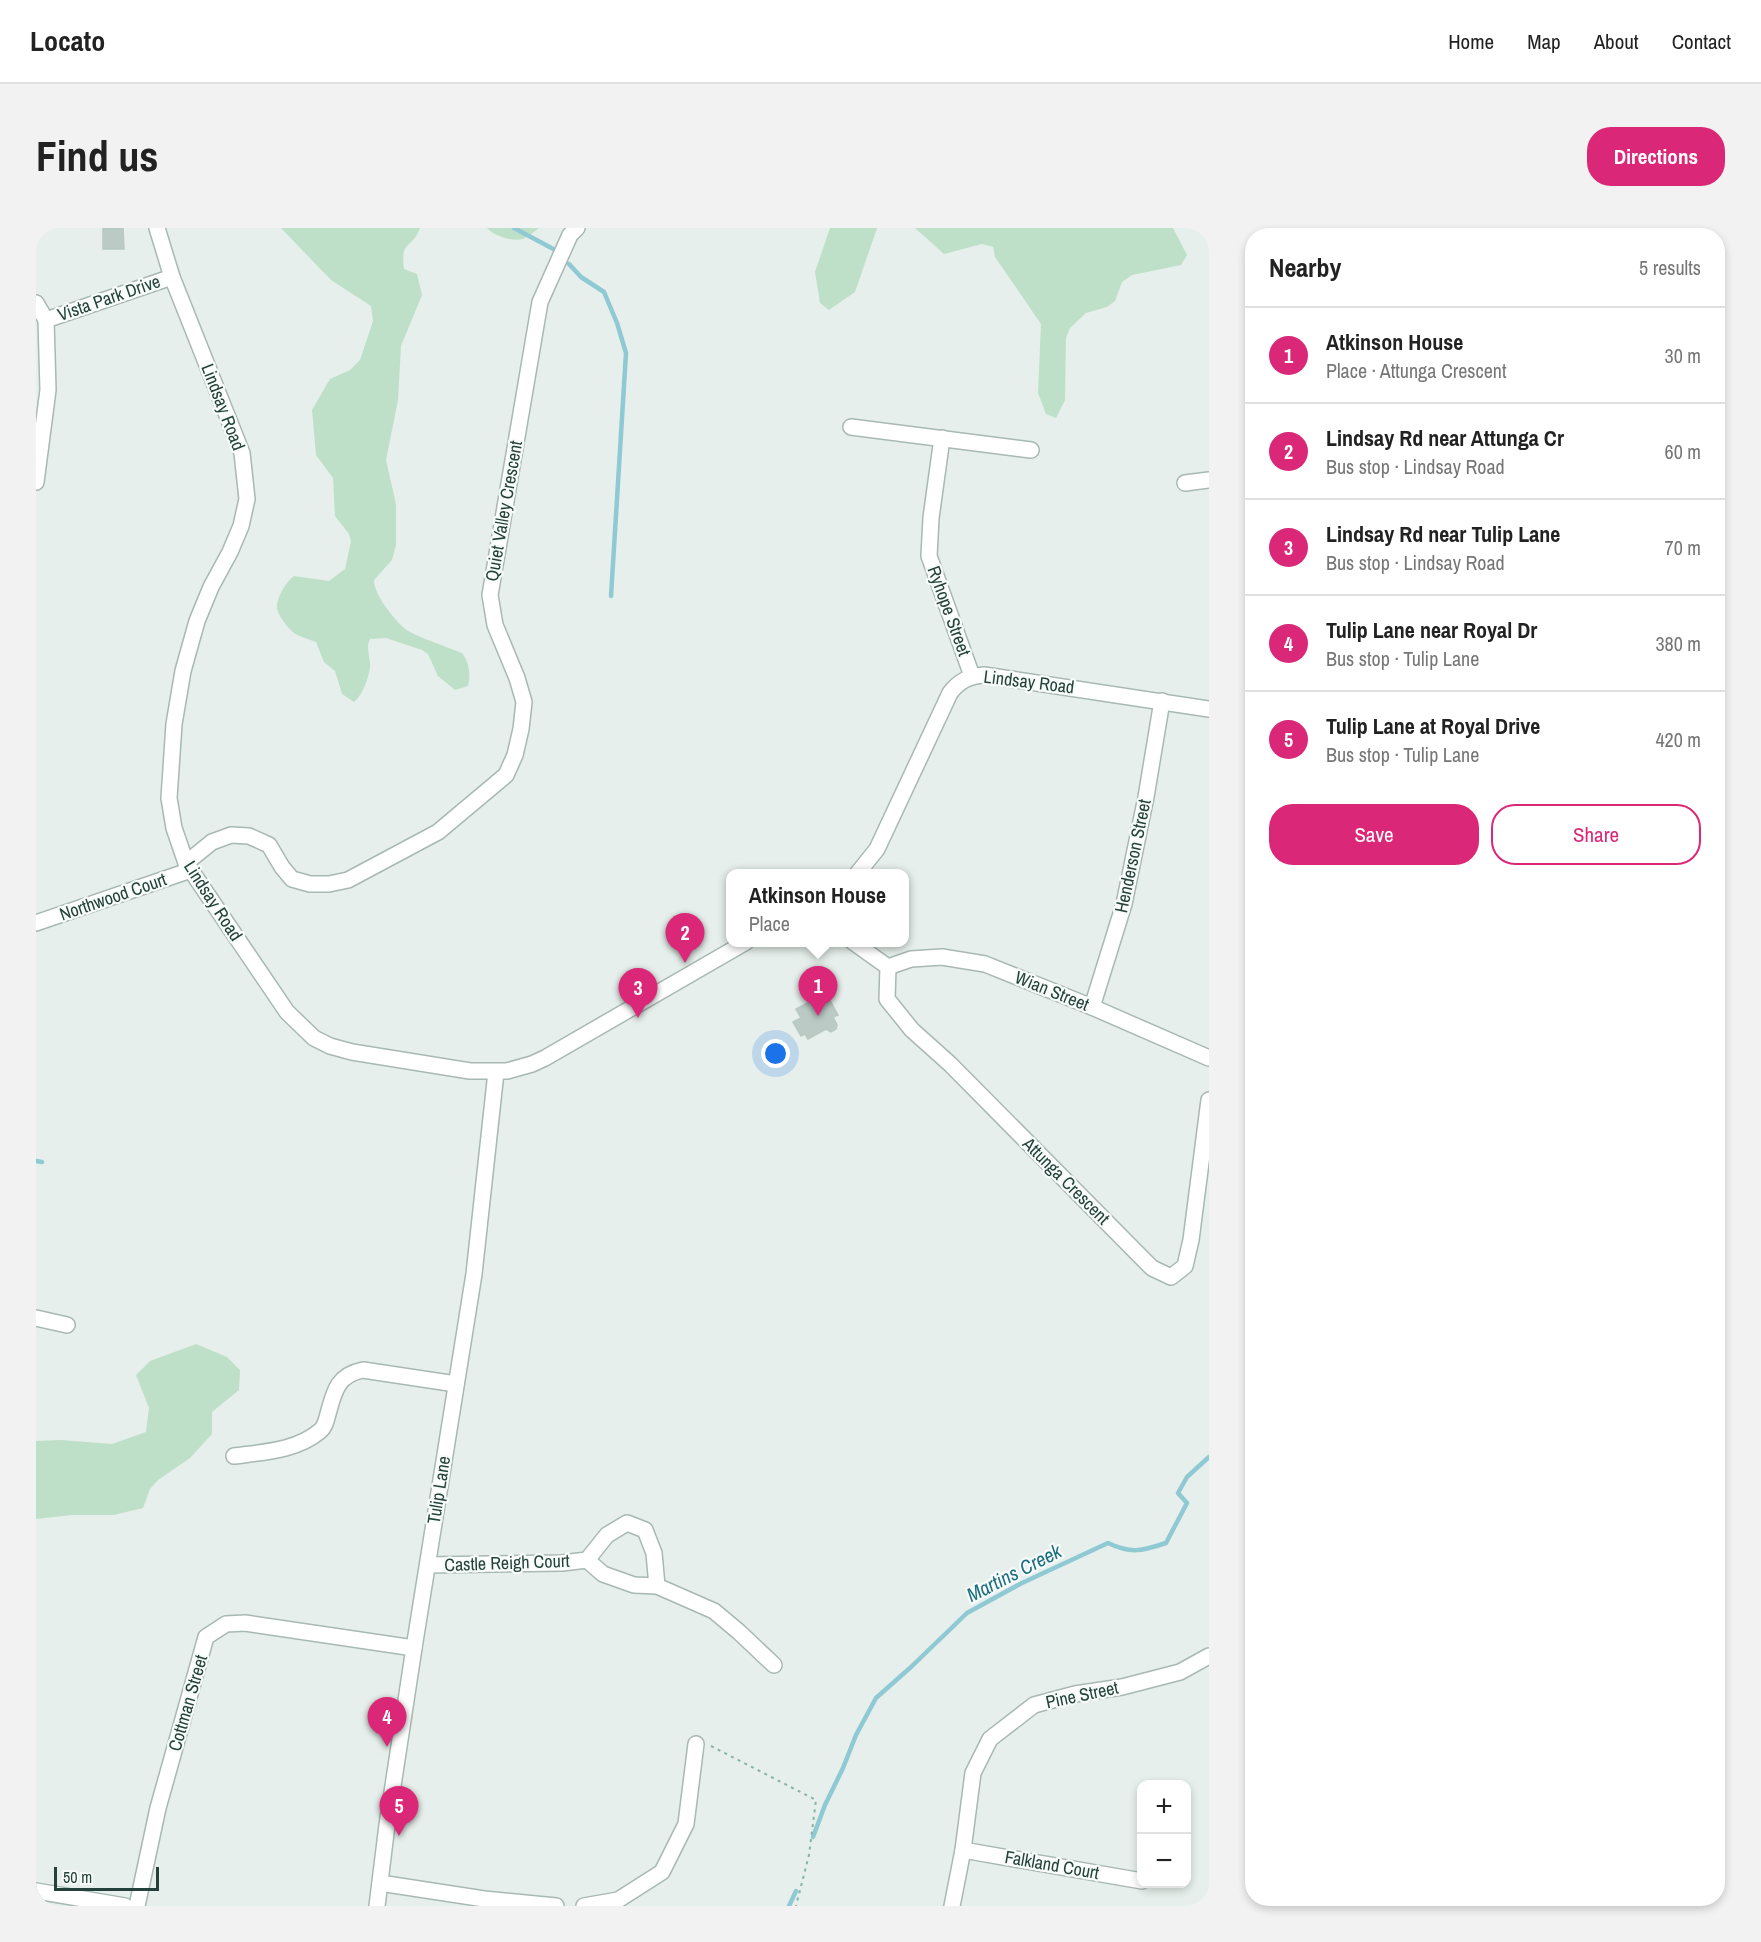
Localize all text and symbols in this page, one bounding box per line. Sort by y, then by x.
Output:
text: Locato [30,22,105,60]
text: Home [1448,27,1494,56]
text: Map [1527,27,1561,56]
text: About [1594,27,1639,56]
text: Contact [1672,27,1731,56]
button: Directions [1587,127,1725,186]
text: Find us [36,128,158,184]
text: Nearby [1269,250,1341,285]
text: 5 results [1639,254,1701,281]
street label: Vista Park Drive [54,268,164,327]
text: Atkinson House [1326,327,1463,357]
text: 1 [1284,342,1293,369]
text: 30 m [1665,342,1701,369]
text: Place · Attunga Crescent [1326,357,1507,384]
street label: Lindsay Road [195,360,251,454]
text: Lindsay Rd near Attunga Cr [1326,423,1564,453]
text: 2 [1284,438,1293,465]
text: 60 m [1665,438,1701,465]
street label: Quiet Valley Crescent [479,439,528,583]
text: Bus stop · Lindsay Road [1326,453,1505,480]
text: Lindsay Rd near Tulip Lane [1326,519,1560,549]
text: 3 [1284,534,1293,561]
text: 70 m [1665,534,1701,561]
text: Bus stop · Lindsay Road [1326,549,1505,576]
street label: Ryhope Street [922,562,977,659]
text: Tulip Lane near Royal Dr [1326,615,1537,645]
text: 4 [1284,630,1293,657]
text: 380 m [1655,630,1701,657]
text: Bus stop · Tulip Lane [1326,645,1479,672]
street label: Lindsay Road [982,664,1076,699]
text: Tulip Lane at Royal Drive [1326,711,1540,741]
text: 5 [1284,726,1293,753]
text: 420 m [1655,726,1701,753]
text: Bus stop · Tulip Lane [1326,741,1479,768]
street label: Henderson Street [1108,797,1157,915]
button: Save [1269,804,1479,865]
button: Share [1491,804,1701,865]
street label: Lindsay Road [178,856,249,946]
street label: Northwood Court [56,867,170,927]
popup [726,869,909,947]
text: Atkinson House [749,880,886,910]
text: Place [749,910,790,937]
pin: 2 [666,914,704,963]
street label: Wian Street [1011,964,1093,1017]
pin: 1 [798,966,838,1016]
pin: 3 [618,968,658,1018]
your location [761,1039,790,1068]
street label: Attunga Crescent [1016,1131,1116,1230]
street label: Tulip Lane [421,1454,456,1526]
water label: Martins Creek [962,1537,1066,1608]
street label: Castle Reigh Court [444,1548,570,1577]
street label: Cottman Street [162,1652,213,1754]
street label: Pine Street [1043,1675,1121,1714]
pin: 4 [368,1698,406,1747]
map controls [1137,1780,1191,1888]
button: + [1137,1780,1191,1834]
pin: 5 [380,1786,418,1836]
button: − [1137,1834,1191,1888]
street label: Falkland Court [1003,1844,1101,1885]
scale bar [54,1864,159,1892]
text: 50 m [63,1866,92,1888]

